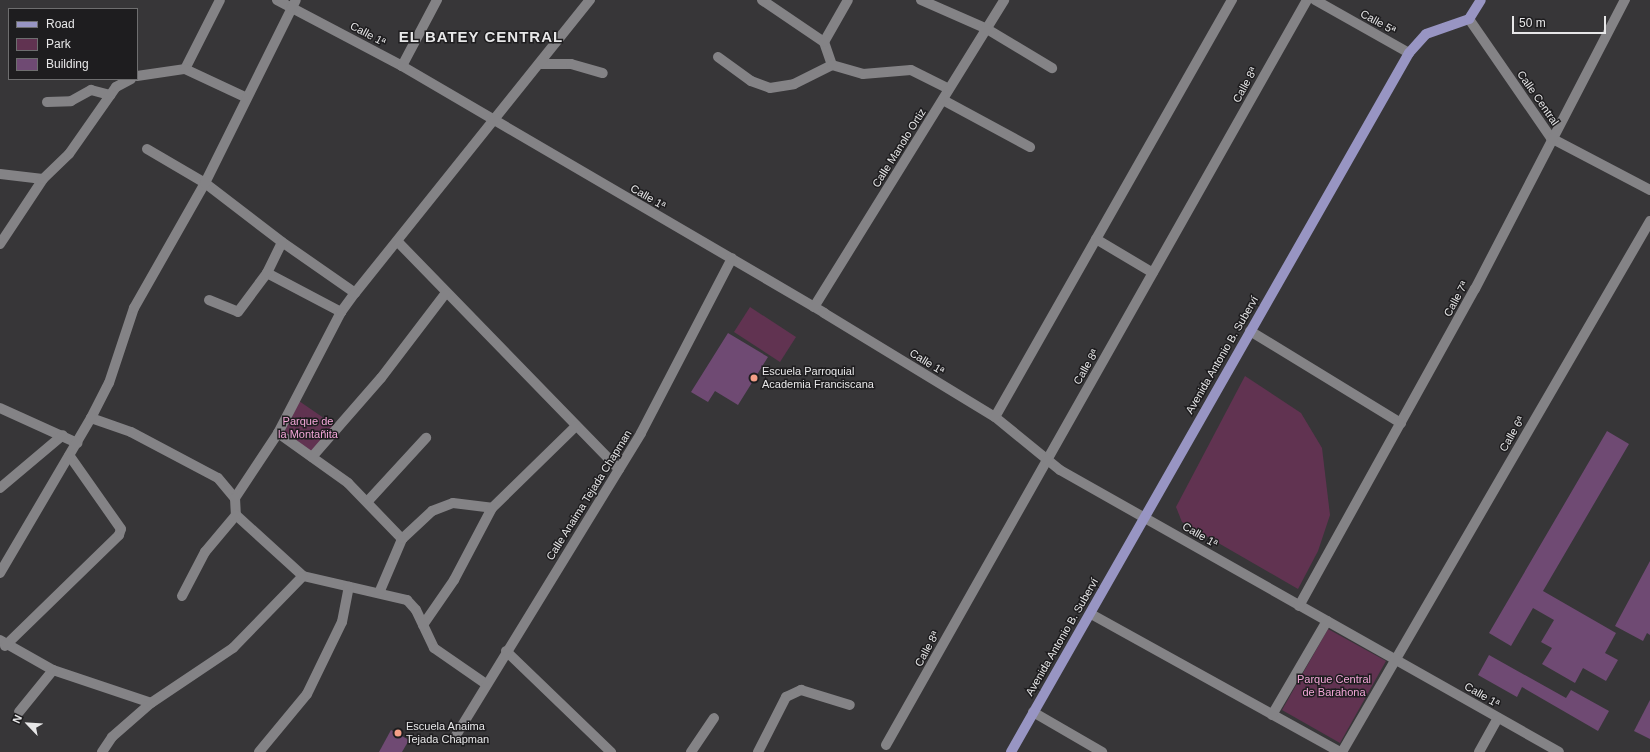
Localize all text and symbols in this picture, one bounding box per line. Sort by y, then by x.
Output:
street label: Calle 5ª [1358,7,1398,37]
legend [8,8,138,80]
scale bar [1514,8,1608,34]
text: 50 m [1519,16,1546,30]
text: Road [46,17,75,31]
street label: Calle 1ª [348,19,388,49]
district label: EL BATEY CENTRAL [399,28,563,46]
text: Park [46,37,71,51]
text: Building [46,57,89,71]
street label: Calle 8ª [1230,65,1260,105]
street label: Calle Central [1514,68,1562,128]
street label: Calle Manolo Ortiz [869,106,929,190]
street label: Calle 1ª [628,182,668,212]
street label: Calle 7ª [1441,279,1471,319]
street label: Avenida Antonio B. Suberví [1183,294,1261,416]
street label: Calle 1ª [907,346,947,378]
street label: Calle 8ª [1071,347,1101,387]
place label: Escuela Parroquial Academia Franciscana [762,365,874,391]
marker: Escuela Parroquial Academia Franciscana [749,373,759,383]
street label: Calle 6ª [1497,414,1527,454]
park label: Parque de la Montañita [278,415,338,441]
street label: Calle Anaima Tejada Chapman [543,427,635,563]
street label: Calle 1ª [1180,520,1220,550]
street label: Avenida Antonio B. Suberví [1023,576,1101,698]
street label: Calle 8ª [912,629,942,669]
park label: Parque Central de Barahona [1297,673,1371,699]
street label: Calle 1ª [1462,680,1502,710]
north arrow [8,704,48,744]
text: N [10,713,24,725]
place label: Escuela Anaima Tejada Chapman [406,720,489,746]
marker: Escuela Anaima Tejada Chapman [393,728,403,738]

